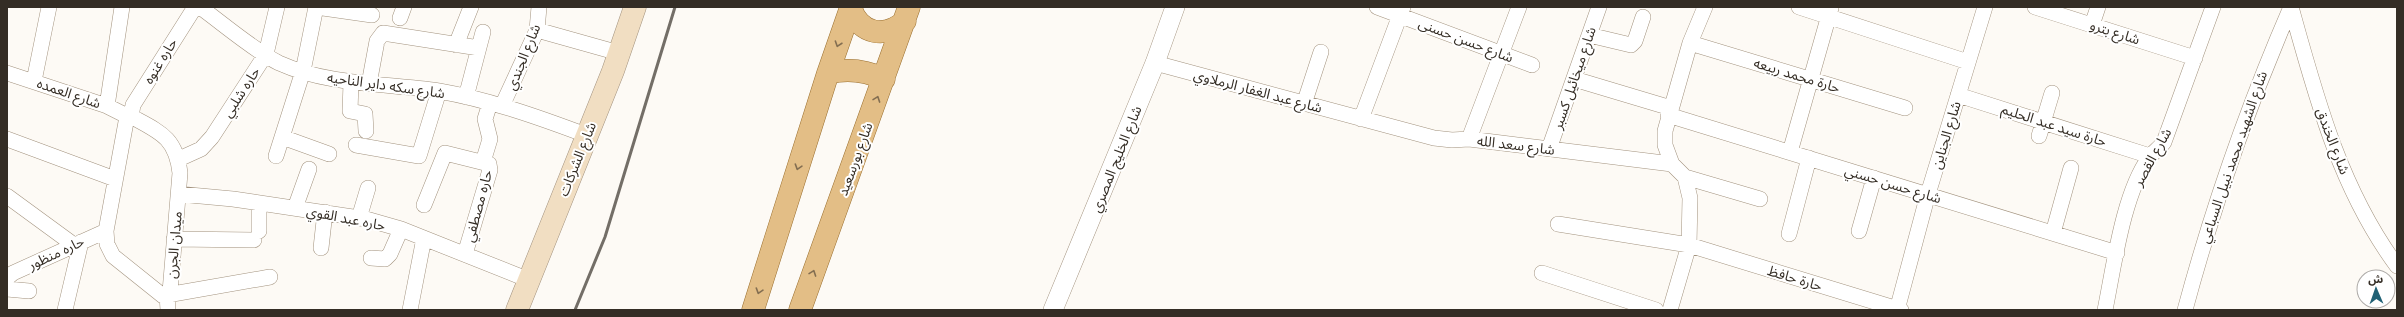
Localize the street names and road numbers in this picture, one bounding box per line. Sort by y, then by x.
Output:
street label: شارع حسن حسنى [1415,15,1516,68]
street label: شارع بترو [2087,16,2142,50]
street label: شارع الجندي [503,22,546,93]
street label: شارع ميخائيل كسبر [1549,25,1602,133]
street label: حاره غنوه [140,35,181,87]
street label: حارة محمد ربيعه [1752,54,1842,97]
street label: حاره شلبي [219,64,266,122]
street label: شارع عبد الغفار الرملاوي [1191,66,1324,119]
street label: شارع سكه داير الناحيه [326,69,446,104]
street label: شارع الشهيد محمد نبيل السباعي [2196,69,2273,246]
street label: شارع العمده [34,75,103,114]
street label: شارع الجناين [1928,99,1967,172]
street label: حارة سيد عبد الحليم [1999,100,2108,152]
street label: شارع الخليج المصري [1087,103,1148,216]
street label: شارع الخندق [2310,106,2353,178]
street label: شارع الشركات [555,120,602,199]
street label: شارع بورسعيد [834,120,878,199]
street label: شارع القصر [2129,125,2177,191]
street label: شارع سعد الله [1476,132,1556,161]
street label: شارع حسن حسني [1842,162,1943,209]
street label: حاره مصطفي [461,168,498,245]
street label: حاره عبد القوي [305,202,387,237]
street label: ميدان الجرن [163,211,186,279]
street label: حاره منظور [25,233,87,274]
street label: حارة حافظ [1765,262,1824,295]

